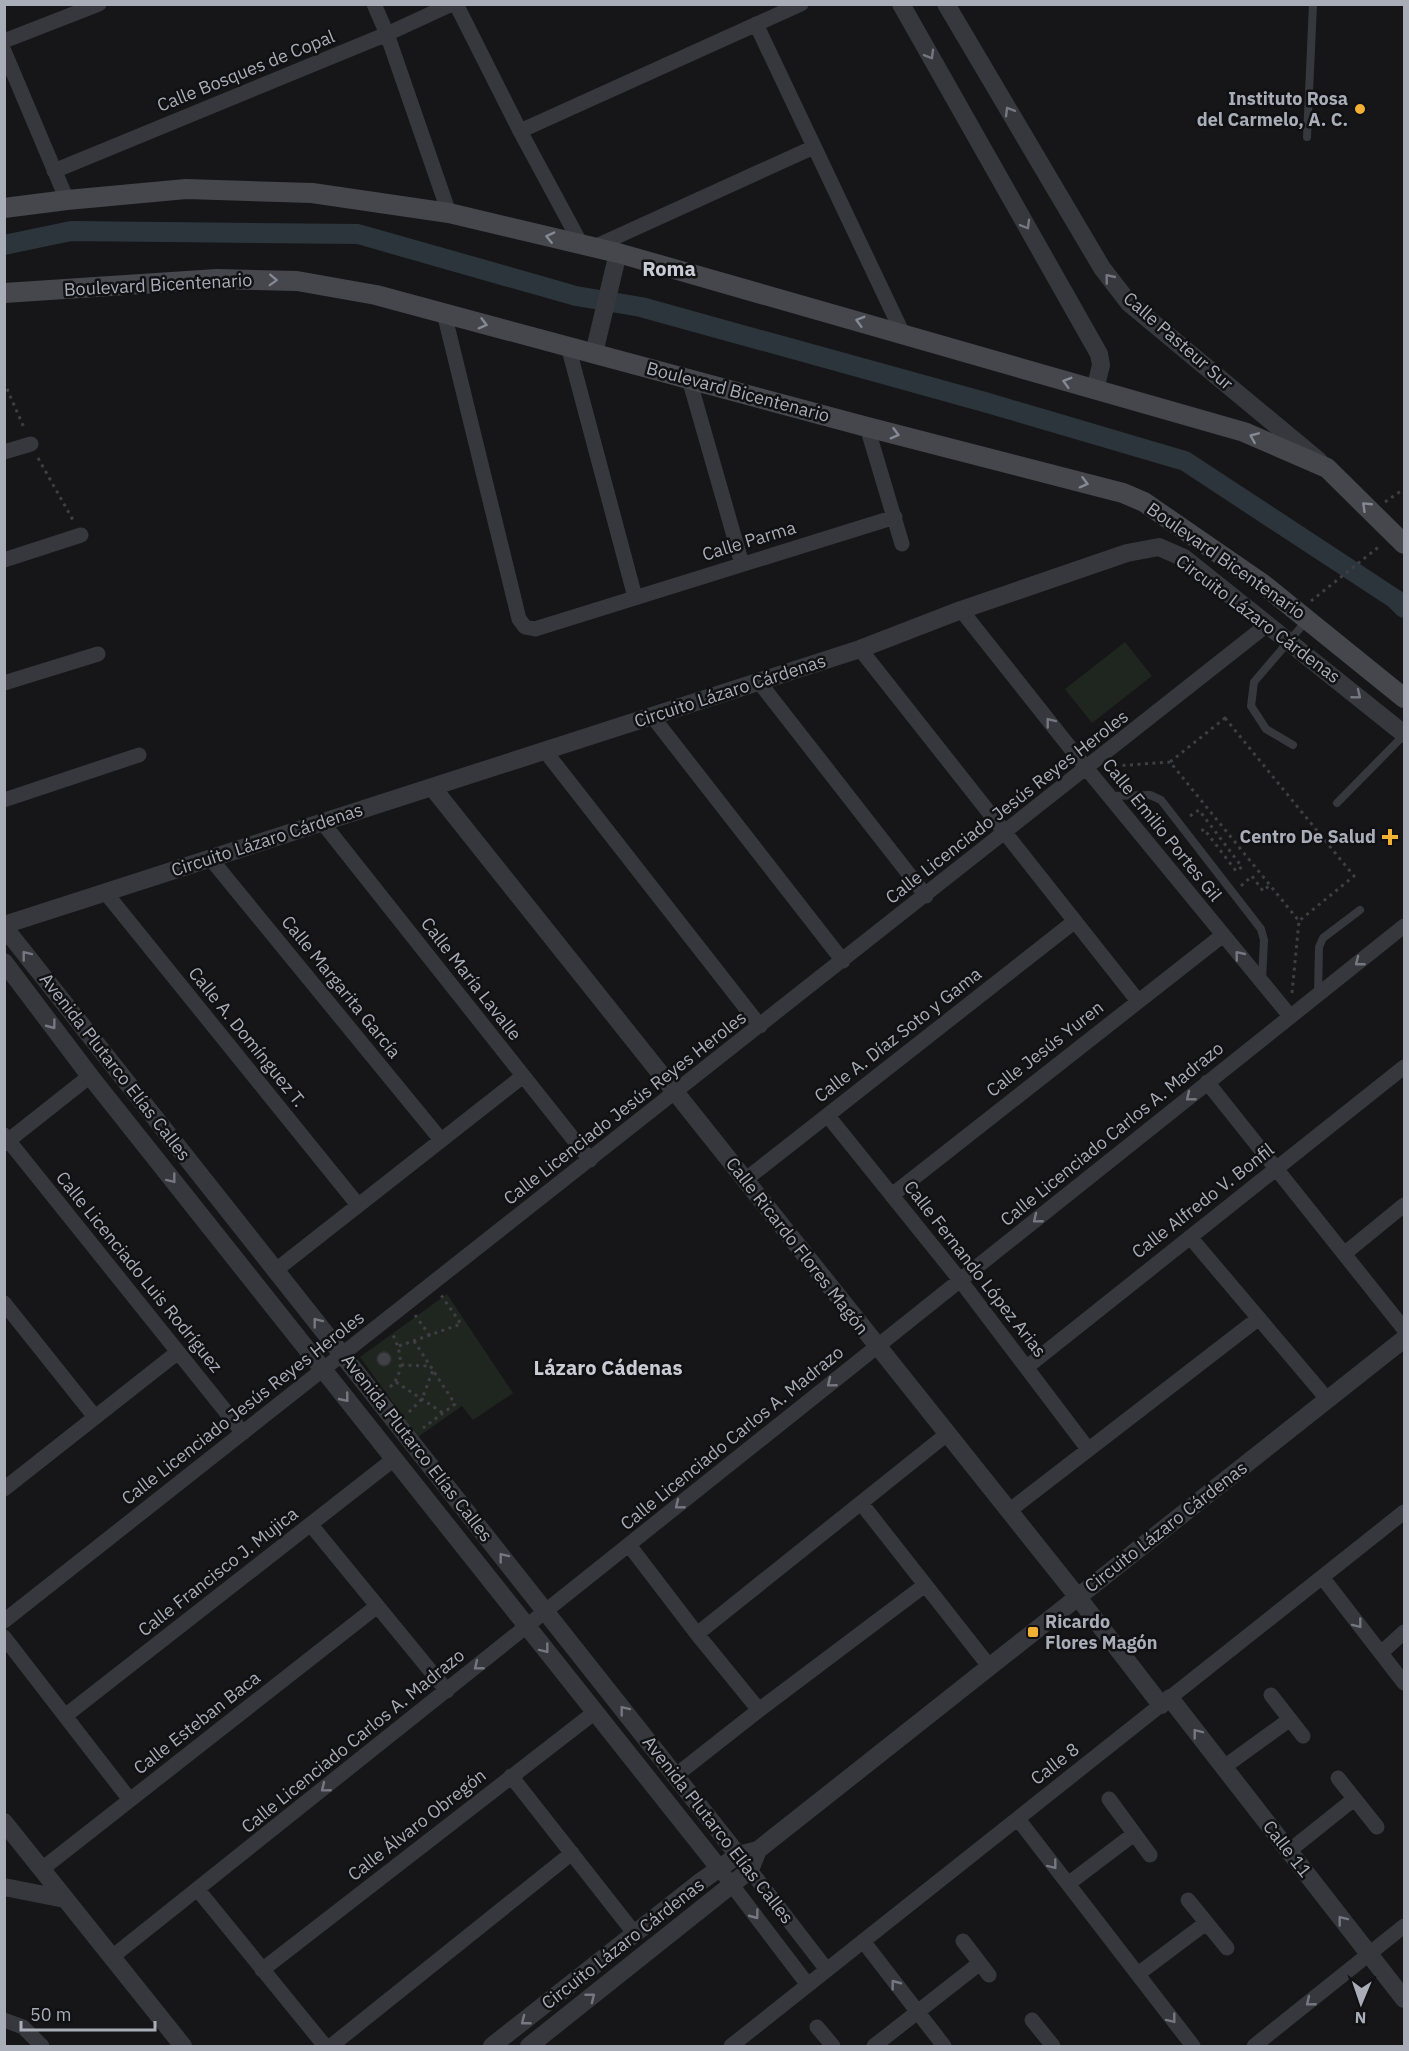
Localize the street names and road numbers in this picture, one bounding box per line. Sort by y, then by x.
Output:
street label: Calle Bosques de Copal [154,24,338,117]
street label: Boulevard Bicentenario [63,268,253,301]
street label: Calle Pasteur Sur [1119,287,1238,395]
street label: Boulevard Bicentenario [644,356,832,427]
street label: Boulevard Bicentenario [1142,497,1310,624]
street label: Calle Parma [699,515,799,566]
street label: Circuito Lázaro Cárdenas [1171,549,1345,688]
street label: Circuito Lázaro Cárdenas [631,649,829,732]
street label: Calle Licenciado Jesús Reyes Heroles [881,705,1133,909]
street label: Calle Emilio Portes Gil [1098,754,1227,906]
street label: Circuito Lázaro Cárdenas [168,798,366,881]
street label: Calle Margarita García [277,911,406,1063]
street label: Calle María Lavalle [416,912,527,1045]
street label: Calle A. Domínguez T. [184,962,311,1112]
street label: Calle A. Díaz Soto y Gama [809,962,986,1107]
street label: Avenida Plutarco Elías Calles [35,968,196,1165]
street label: Calle Jesús Yuren [981,996,1108,1102]
street label: Calle Licenciado Jesús Reyes Heroles [499,1006,751,1210]
street label: Calle Licenciado Carlos A. Madrazo [995,1036,1228,1231]
street label: Calle Alfredo V. Bonfil [1127,1138,1279,1263]
street label: Calle Ricardo Flores Magón [721,1152,874,1339]
street label: Calle Licenciado Luis Rodríguez [51,1166,228,1377]
street label: Calle Fernando López Arias [899,1176,1052,1362]
street label: Calle Licenciado Jesús Reyes Heroles [117,1306,369,1510]
street label: Calle Licenciado Carlos A. Madrazo [615,1340,848,1535]
street label: Avenida Plutarco Elías Calles [337,1349,498,1546]
street label: Circuito Lázaro Cárdenas [1080,1456,1252,1597]
street label: Calle Francisco J. Mujica [133,1502,303,1641]
street label: Calle Licenciado Carlos A. Madrazo [236,1643,469,1838]
street label: Calle Esteban Baca [129,1666,265,1779]
street label: Avenida Plutarco Elías Calles [638,1731,799,1928]
street label: Calle 8 [1026,1737,1084,1790]
street label: Calle Álvaro Obregón [343,1763,490,1886]
street label: Calle 11 [1258,1816,1317,1882]
street label: Circuito Lázaro Cárdenas [537,1873,709,2014]

